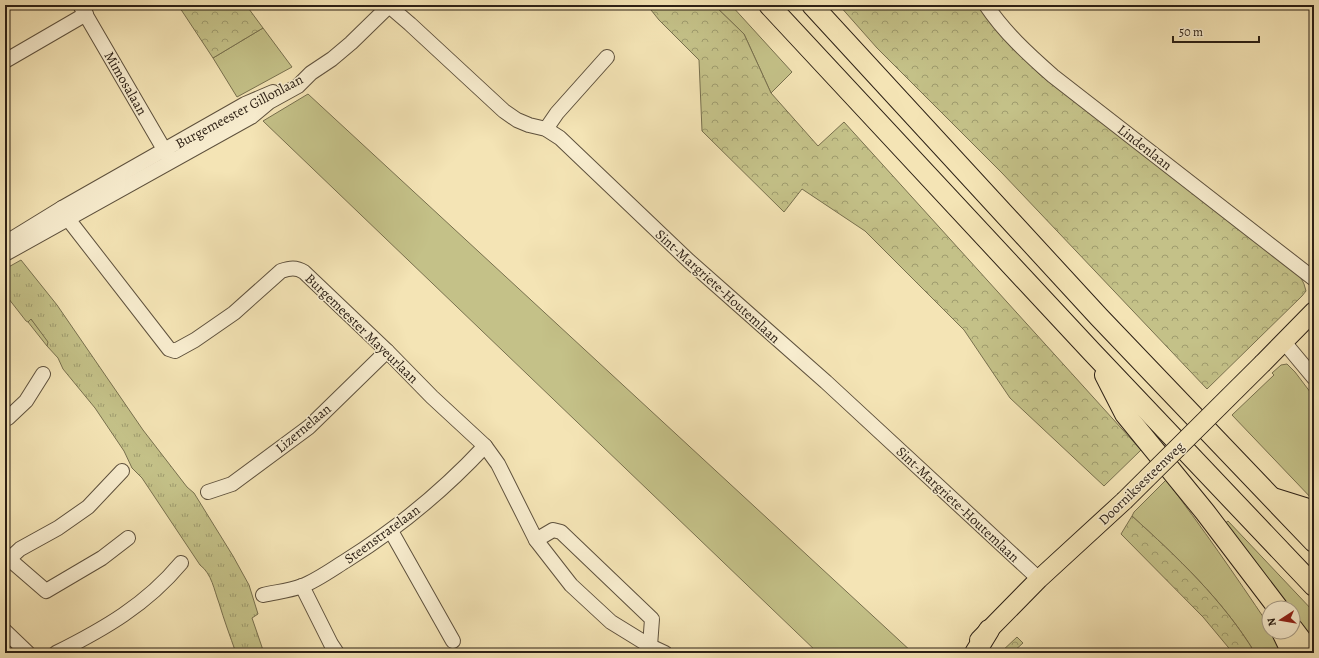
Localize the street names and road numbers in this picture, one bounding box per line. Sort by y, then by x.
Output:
street label: Mimosalaan [100,48,152,119]
street label: Burgemeester Gillonlaan [172,70,307,153]
street label: Lindenlaan [1113,120,1176,175]
street label: Sint-Margriete-Houtemlaan [651,225,784,348]
street label: Burgemeester Mayeurlaan [301,269,423,388]
street label: Lizernelaan [271,399,335,457]
street label: Doorniksesteenweg [1094,437,1188,529]
street label: Sint-Margriete-Houtemlaan [892,442,1024,567]
street label: Steenstratelaan [341,500,424,568]

